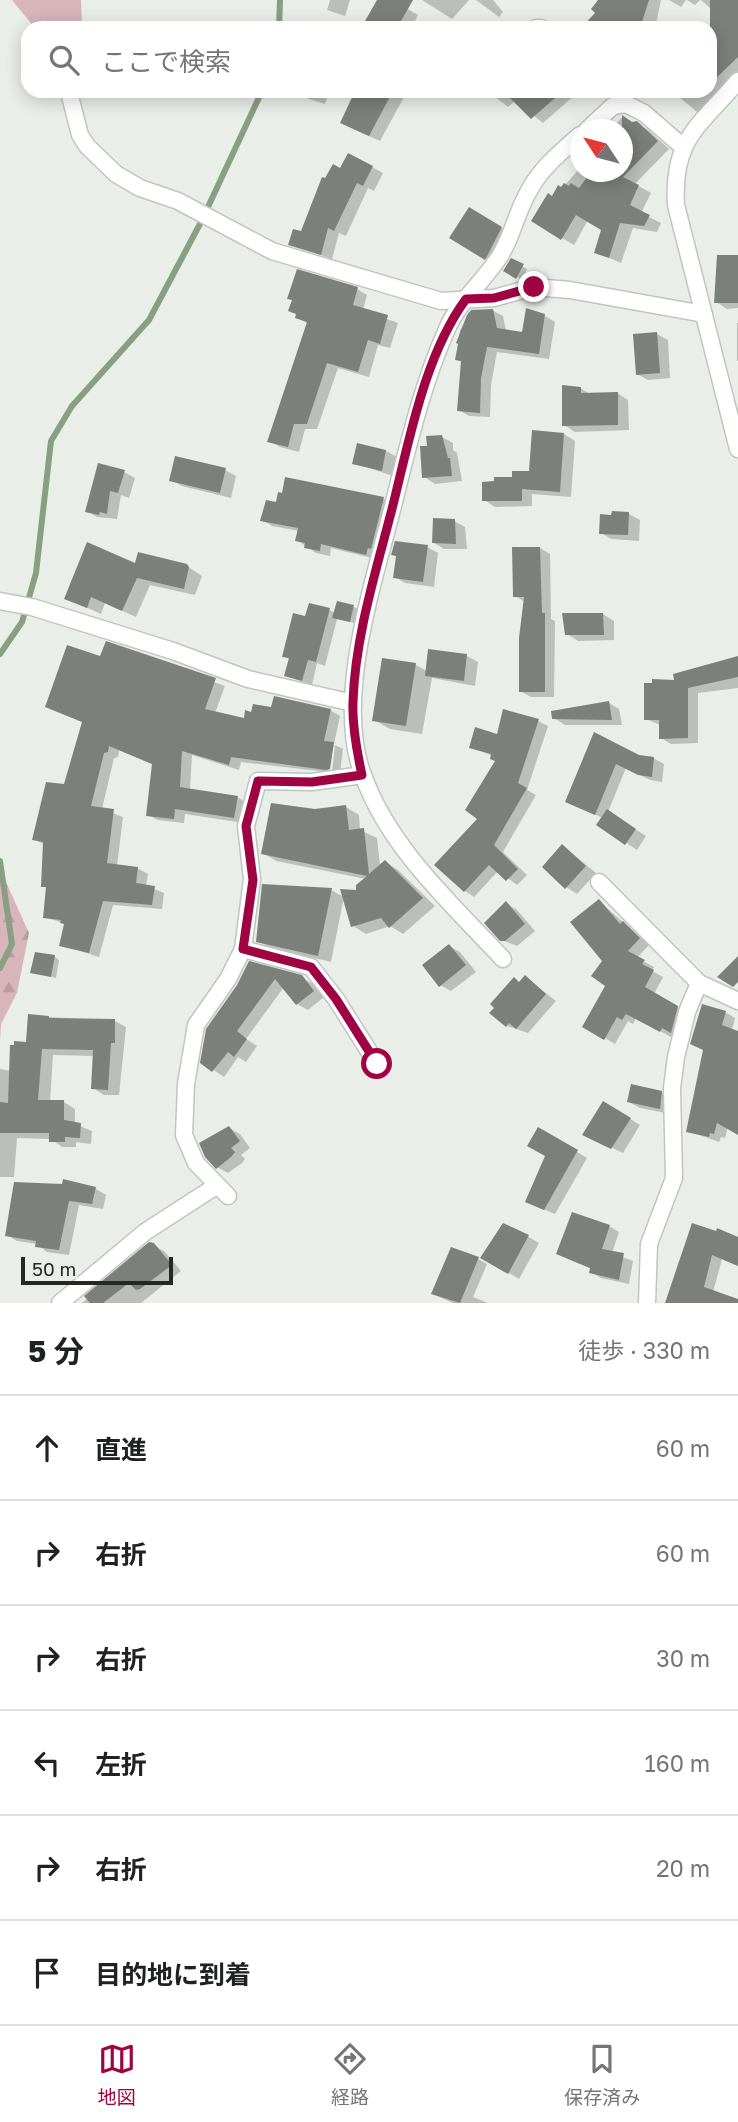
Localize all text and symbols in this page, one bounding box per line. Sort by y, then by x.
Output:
search box [21,21,717,98]
icon: search [45,41,83,79]
text: ここで検索 [101,46,231,77]
north arrow [570,119,633,182]
route end [518,271,549,302]
route start [361,1048,392,1079]
scale bar [21,1254,173,1286]
text: 50 m [32,1257,76,1280]
text: 5 分 [28,1333,84,1369]
text: 徒歩 · 330 m [578,1336,710,1364]
icon: ahead [28,1429,66,1467]
text: 直進 [95,1434,147,1465]
text: 60 m [656,1434,710,1462]
icon: right [28,1534,66,1572]
text: 右折 [95,1539,147,1570]
text: 60 m [656,1539,710,1567]
icon: right [28,1639,66,1677]
text: 右折 [95,1644,147,1675]
text: 30 m [656,1644,710,1672]
icon: left [28,1744,66,1782]
text: 左折 [95,1749,147,1780]
text: 160 m [645,1749,710,1777]
icon: right [28,1849,66,1887]
text: 右折 [95,1854,147,1885]
text: 20 m [656,1854,710,1882]
icon: arrive [28,1954,66,1992]
text: 目的地に到着 [95,1959,251,1990]
tab: 地図 [98,2040,136,2109]
tab: 経路 [331,2040,369,2109]
tab: 保存済み [564,2040,640,2109]

